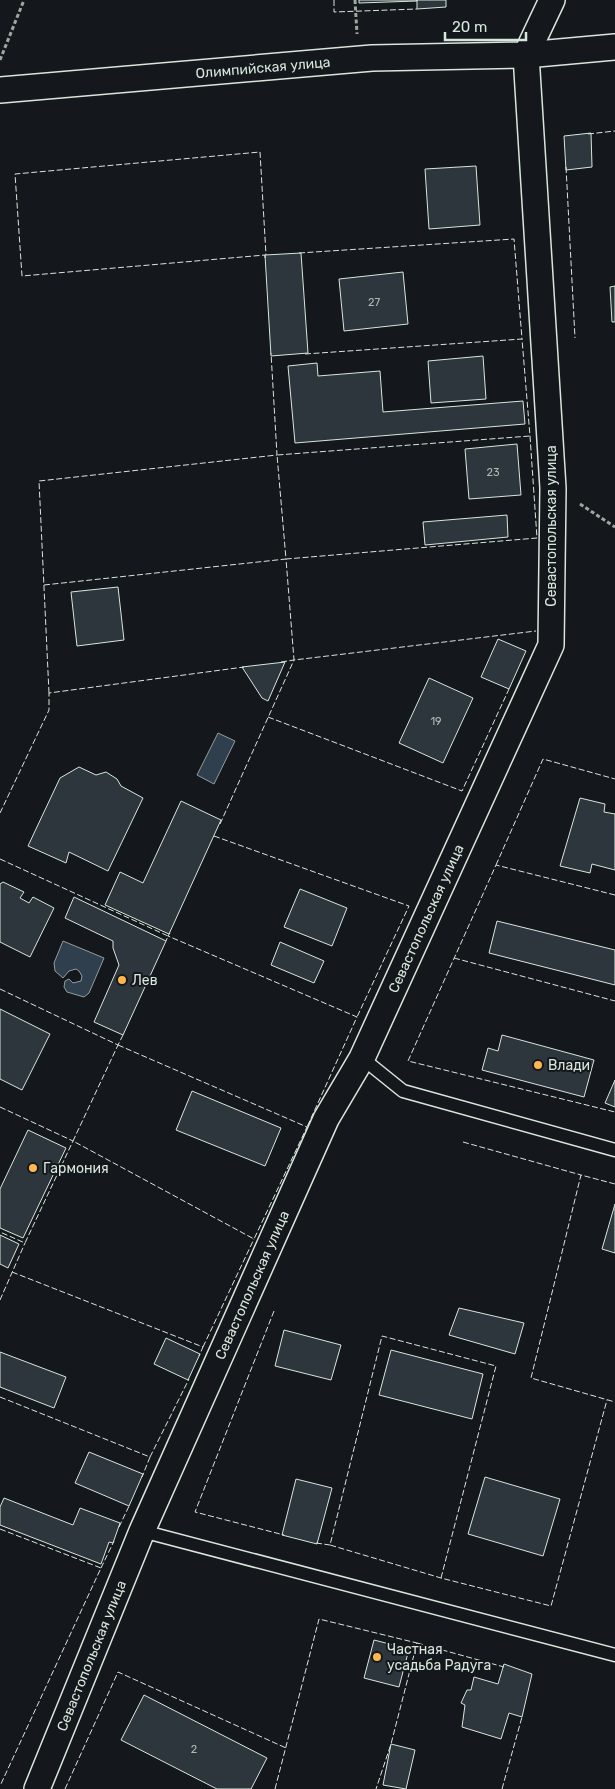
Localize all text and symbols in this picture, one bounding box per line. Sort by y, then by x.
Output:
scale bar [445,10,526,42]
text: 20 m [452,18,487,36]
street label: Олимпийская улица [195,54,331,82]
house number: 27 [368,296,380,309]
street label: Севастопольская улица [543,445,560,607]
house number: 23 [486,466,500,479]
house number: 19 [430,715,442,728]
street label: Севастопольская улица [385,842,468,996]
place label: Лев [132,972,158,989]
marker: Лев [116,974,128,986]
place label: Влади [548,1057,590,1074]
marker: Влади [532,1059,544,1071]
place label: Гармония [43,1160,109,1177]
marker: Гармония [27,1162,39,1174]
street label: Севастопольская улица [212,1208,293,1362]
street label: Севастопольская улица [53,1578,130,1734]
place label: Частная усадьба Радуга [387,1641,491,1674]
marker: Частная усадьба Радуга [371,1651,383,1663]
house number: 2 [191,1743,197,1756]

